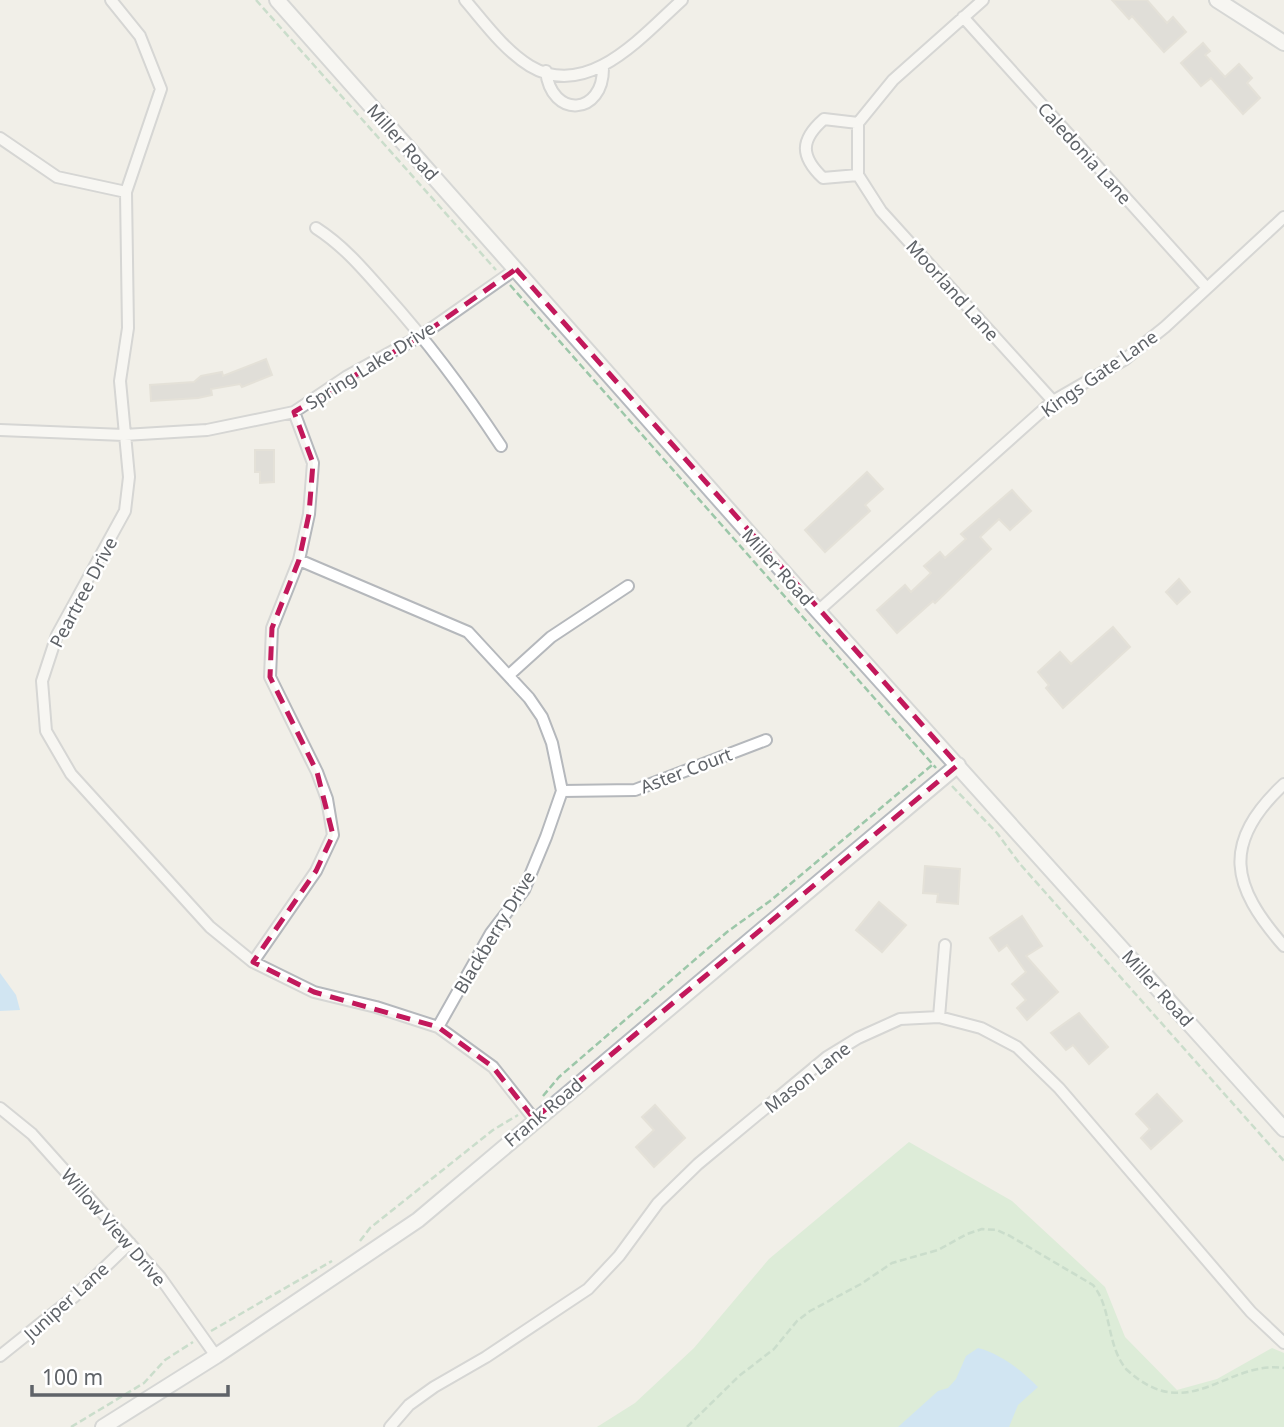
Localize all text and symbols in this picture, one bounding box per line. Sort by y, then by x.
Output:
street label: Caledonia Lane [1033,97,1137,209]
street label: Miller Road [362,98,444,186]
street label: Moorland Lane [901,234,1005,346]
street label: Spring Lake Drive [301,316,439,414]
street label: Kings Gate Lane [1036,324,1162,422]
street label: Miller Road [737,523,819,611]
street label: Peartree Drive [44,533,122,651]
street label: Aster Court [637,741,736,798]
street label: Blackberry Drive [448,866,540,998]
street label: Miller Road [1117,944,1199,1032]
street label: Mason Lane [759,1036,855,1118]
street label: Frank Road [499,1072,587,1152]
street label: Willow View Drive [56,1163,172,1291]
street label: Juniper Lane [17,1257,113,1347]
scale bar [32,1354,228,1398]
text: 100 m [42,1363,103,1391]

